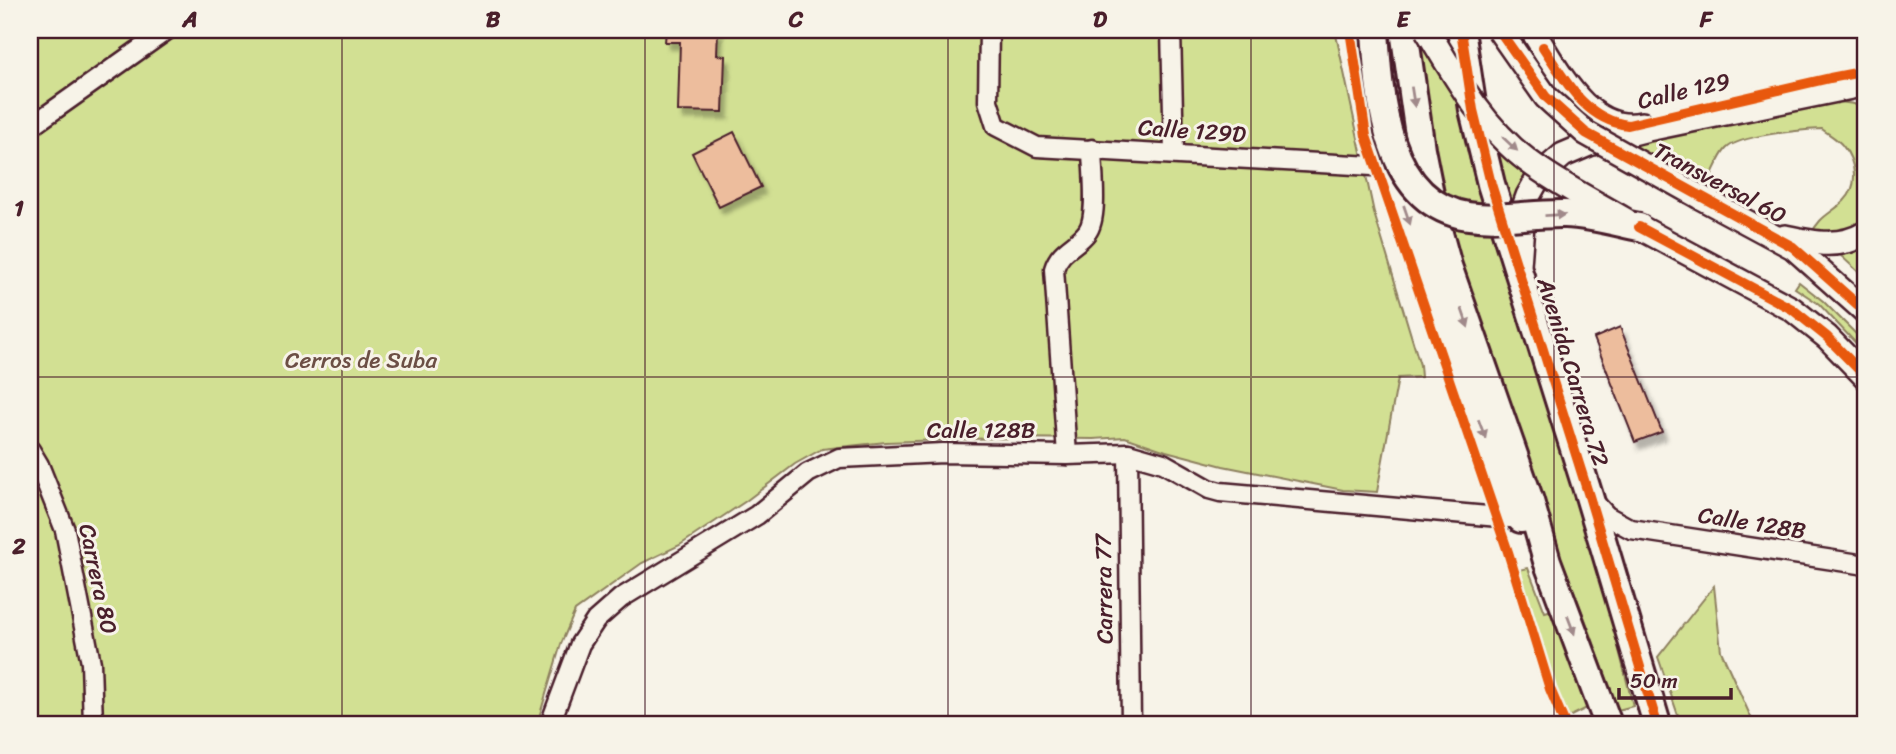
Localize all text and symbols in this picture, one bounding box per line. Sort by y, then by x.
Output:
text: A [181,0,198,40]
text: B [486,0,501,40]
text: C [788,0,804,40]
text: D [1093,0,1108,40]
text: E [1397,0,1412,40]
text: F [1699,0,1714,40]
street label: Calle 129 [1634,60,1734,122]
one-way arrow [1408,86,1419,108]
street label: Calle 129D [1137,107,1247,155]
street label: Transversal 60 [1646,130,1794,236]
one-way arrow [1501,136,1518,152]
text: 1 [14,188,24,229]
one-way arrow [1402,204,1413,225]
one-way arrow [1545,209,1567,220]
street label: Avenida Carrera 72 [1524,271,1621,472]
one-way arrow [1460,308,1471,329]
park label: Cerros de Suba [285,340,437,381]
street label: Calle 128B [927,410,1035,451]
one-way arrow [1477,419,1488,440]
street label: Calle 128B [1695,494,1809,552]
street label: Carrera 80 [66,520,130,638]
text: 2 [11,526,26,567]
street label: Carrera 77 [1083,532,1125,644]
one-way arrow [1565,615,1576,636]
scale bar [1619,656,1731,700]
text: 50 m [1630,662,1678,700]

